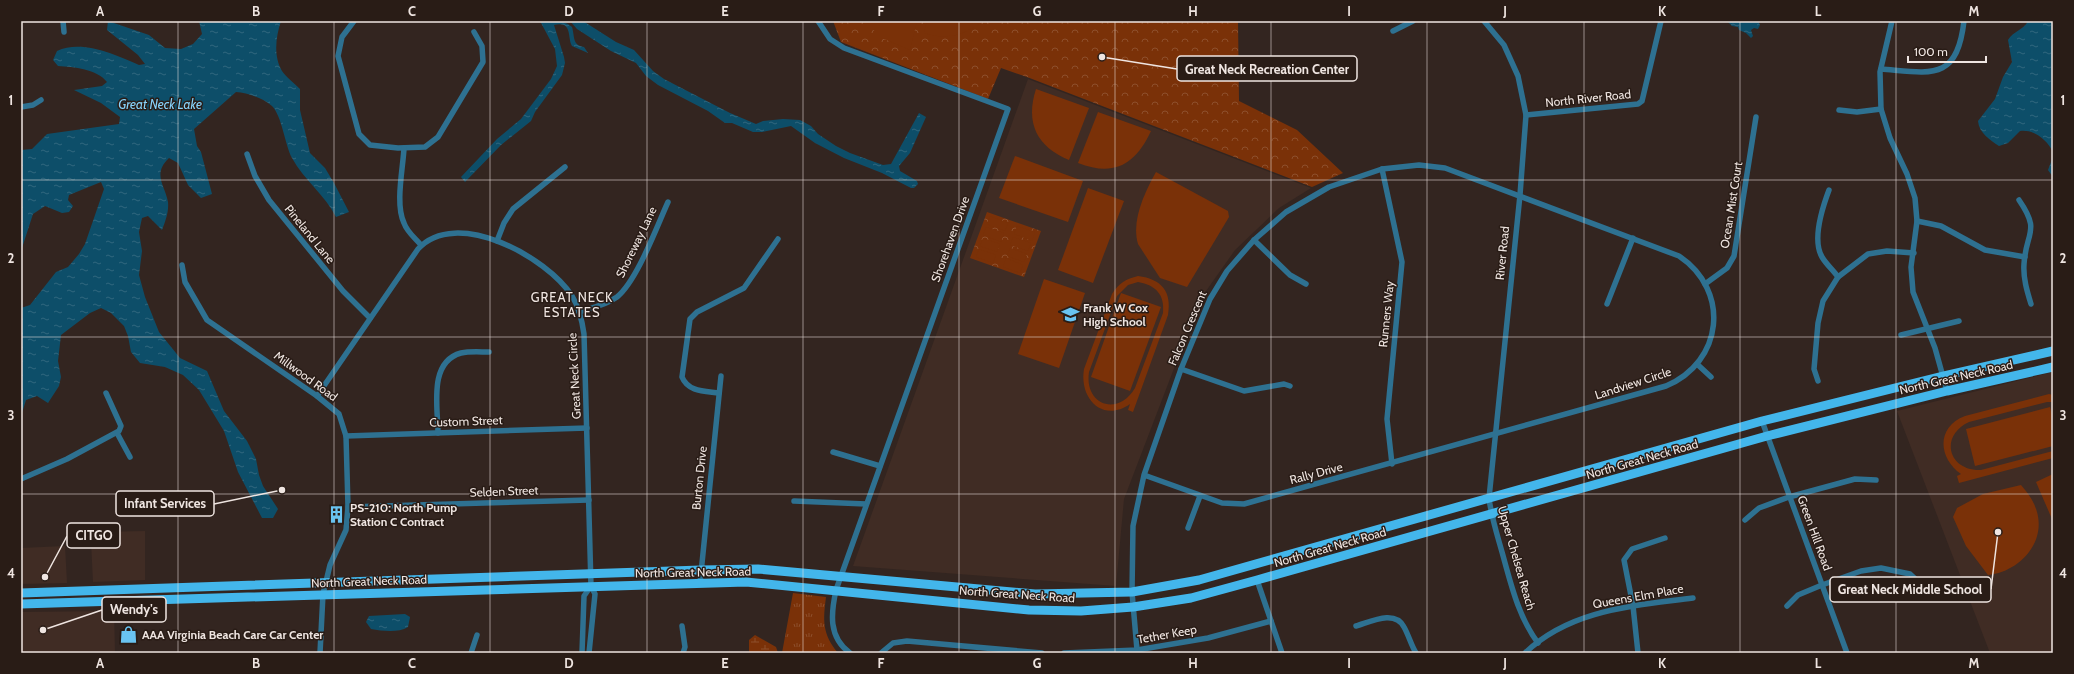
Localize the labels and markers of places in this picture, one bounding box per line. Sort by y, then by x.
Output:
callout: Great Neck Recreation Center [1177,56,1357,81]
place label: Frank W Cox High School [1083,300,1148,329]
school or university icon: Frank W Cox High School [1060,304,1080,324]
callout: Infant Services [116,491,214,516]
place label: PS-210: North Pump Station C Contract [350,500,457,529]
building icon: PS-210: North Pump Station C Contract [327,504,347,524]
callout: CITGO [67,523,120,548]
callout: Great Neck Middle School [1830,577,1991,602]
callout: Wendy's [102,597,166,622]
shop icon: AAA Virginia Beach Care Car Center [119,624,139,644]
place label: AAA Virginia Beach Care Car Center [142,627,323,642]

